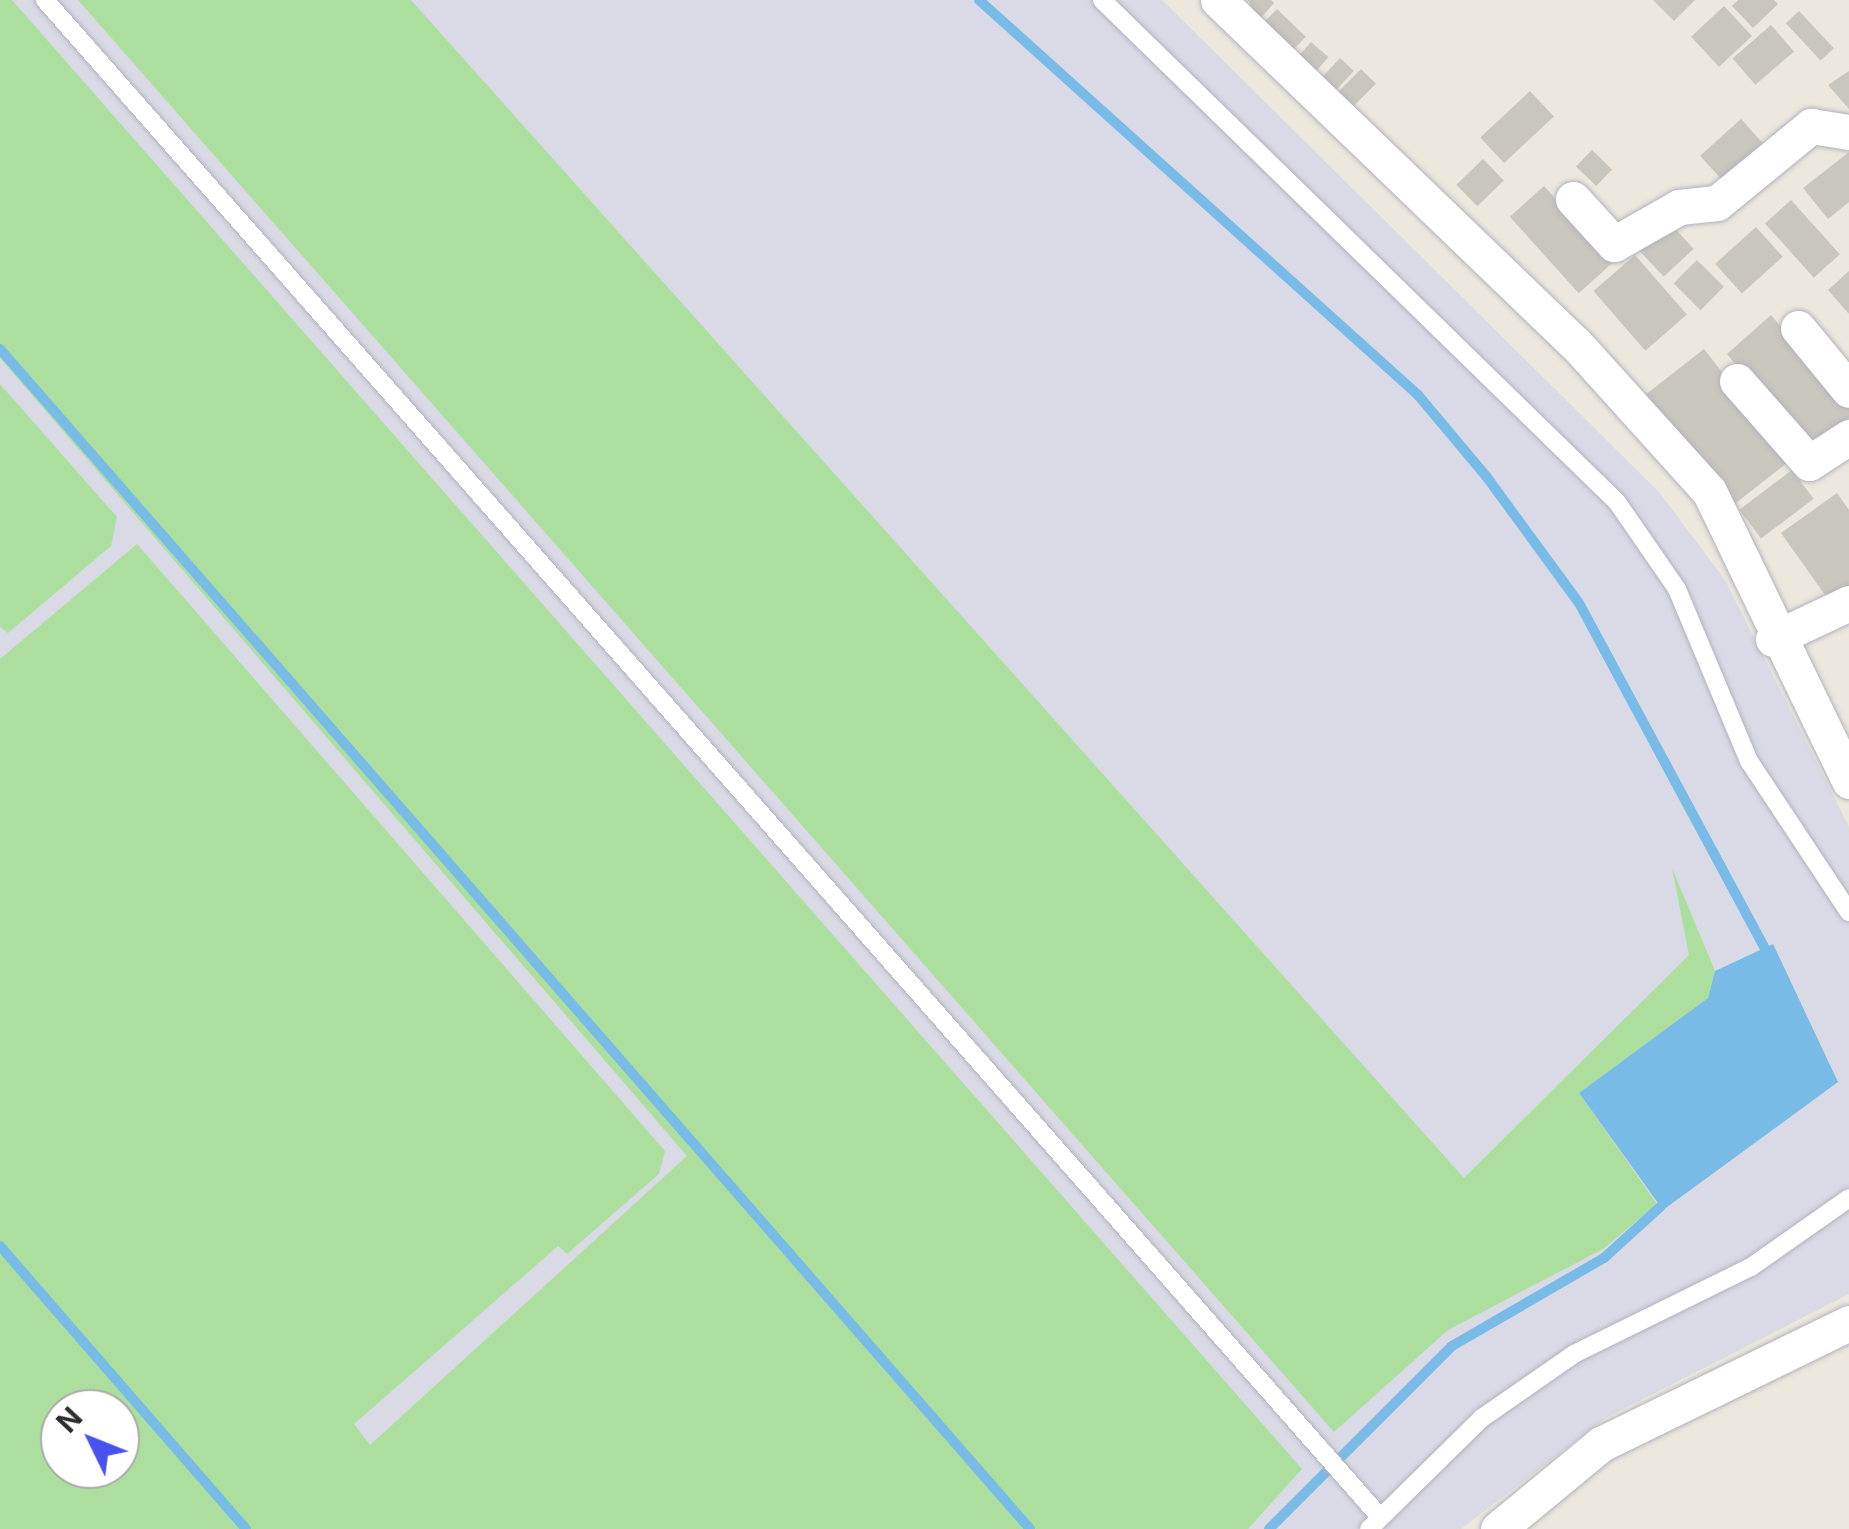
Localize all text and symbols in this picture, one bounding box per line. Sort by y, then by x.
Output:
north arrow [40,1389,140,1489]
text: N [50,1401,89,1439]

